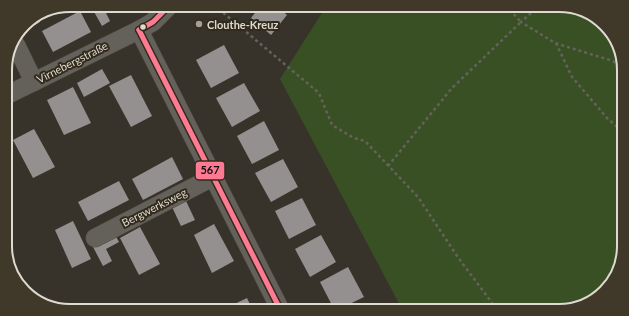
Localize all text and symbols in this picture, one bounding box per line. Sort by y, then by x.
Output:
place label: Clouthe-Kreuz [207,18,278,31]
marker: Clouthe-Kreuz [194,19,204,29]
unlabelled marker [138,22,148,32]
street label: Virnebergstraße [34,38,110,85]
line badge: 567 [195,161,225,180]
text: 567 [200,163,220,176]
street label: Bergwerksweg [119,185,189,229]

